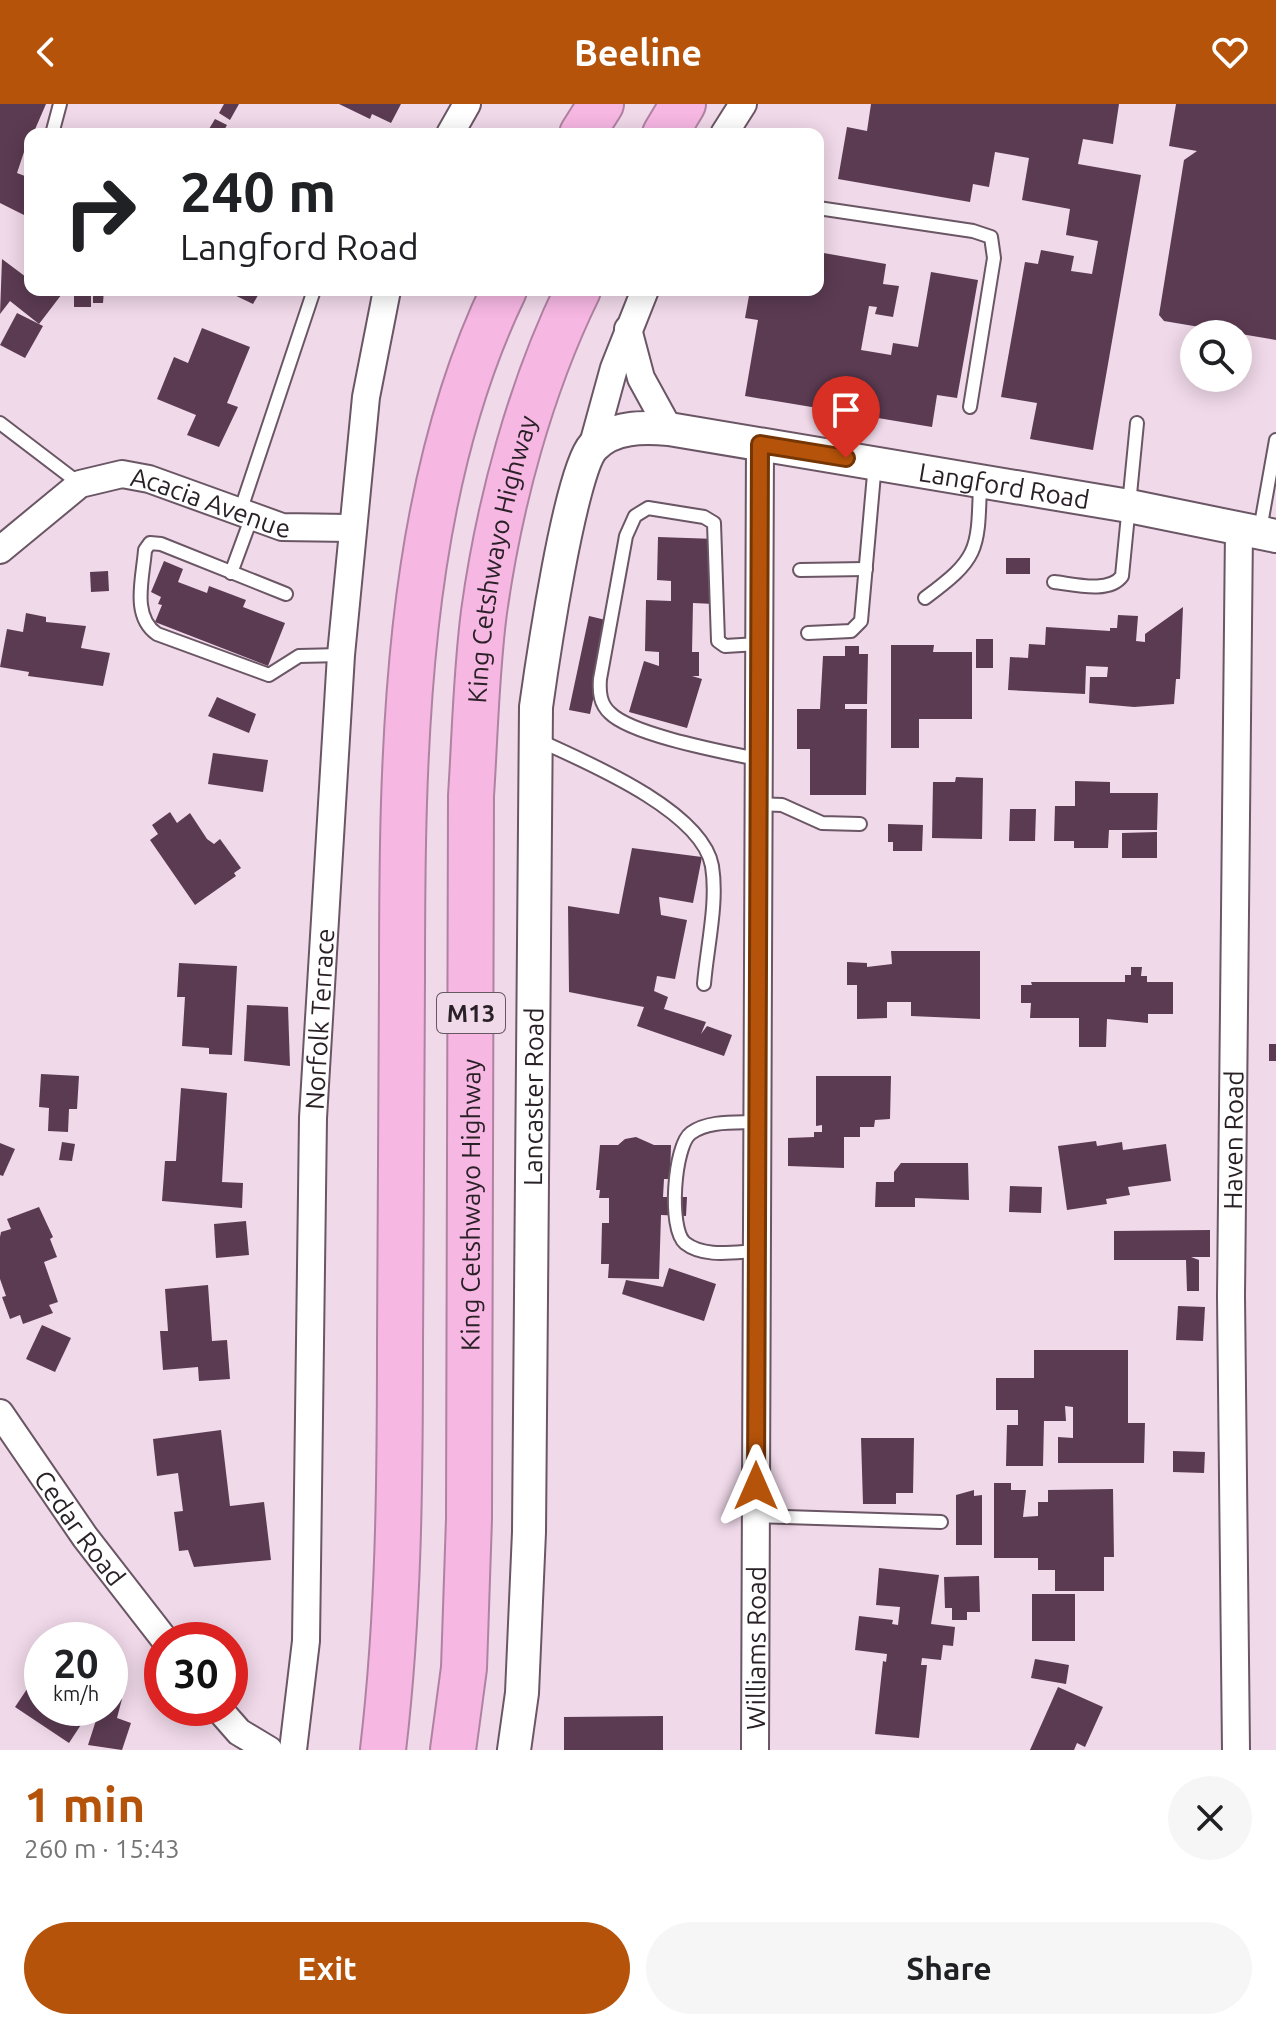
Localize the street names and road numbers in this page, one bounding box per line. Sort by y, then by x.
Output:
street label: King Cetshwayo Highway [462,412,542,704]
street label: Langford Road [917,457,1092,514]
street label: Acacia Avenue [128,461,290,542]
street label: Norfolk Terrace [299,927,339,1111]
road number: M13 [437,993,505,1033]
street label: Lancaster Road [517,1007,548,1186]
street label: King Cetshwayo Highway [455,1059,485,1351]
street label: Haven Road [1217,1070,1248,1210]
street label: Cedar Road [29,1465,131,1591]
street label: Williams Road [741,1566,770,1730]

